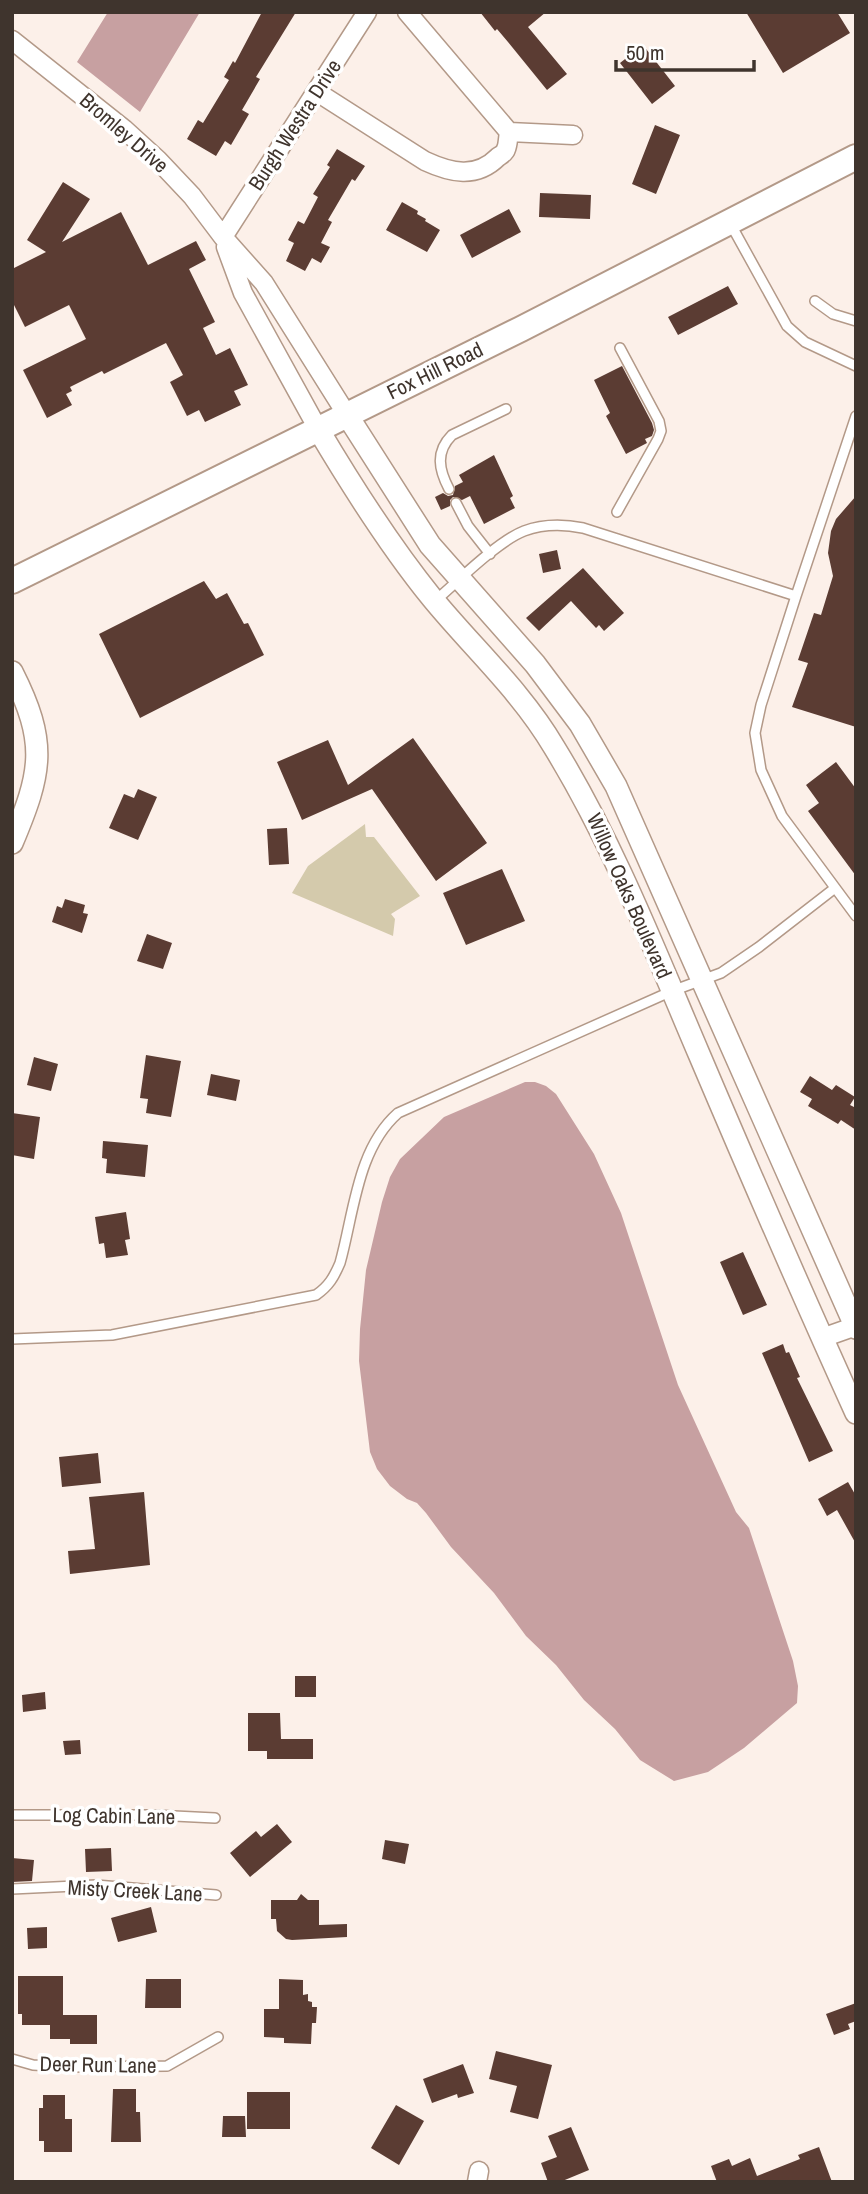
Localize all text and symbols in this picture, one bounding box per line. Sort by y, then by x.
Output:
scale bar [616,28,754,72]
text: 50 m [626,38,664,67]
street label: Burgh Westra Drive [241,54,348,196]
street label: Bromley Drive [74,86,175,179]
street label: Fox Hill Road [382,335,488,406]
street label: Willow Oaks Boulevard [580,809,679,983]
street label: Log Cabin Lane [52,1800,176,1831]
street label: Misty Creek Lane [67,1872,203,1909]
street label: Deer Run Lane [39,2049,157,2080]

